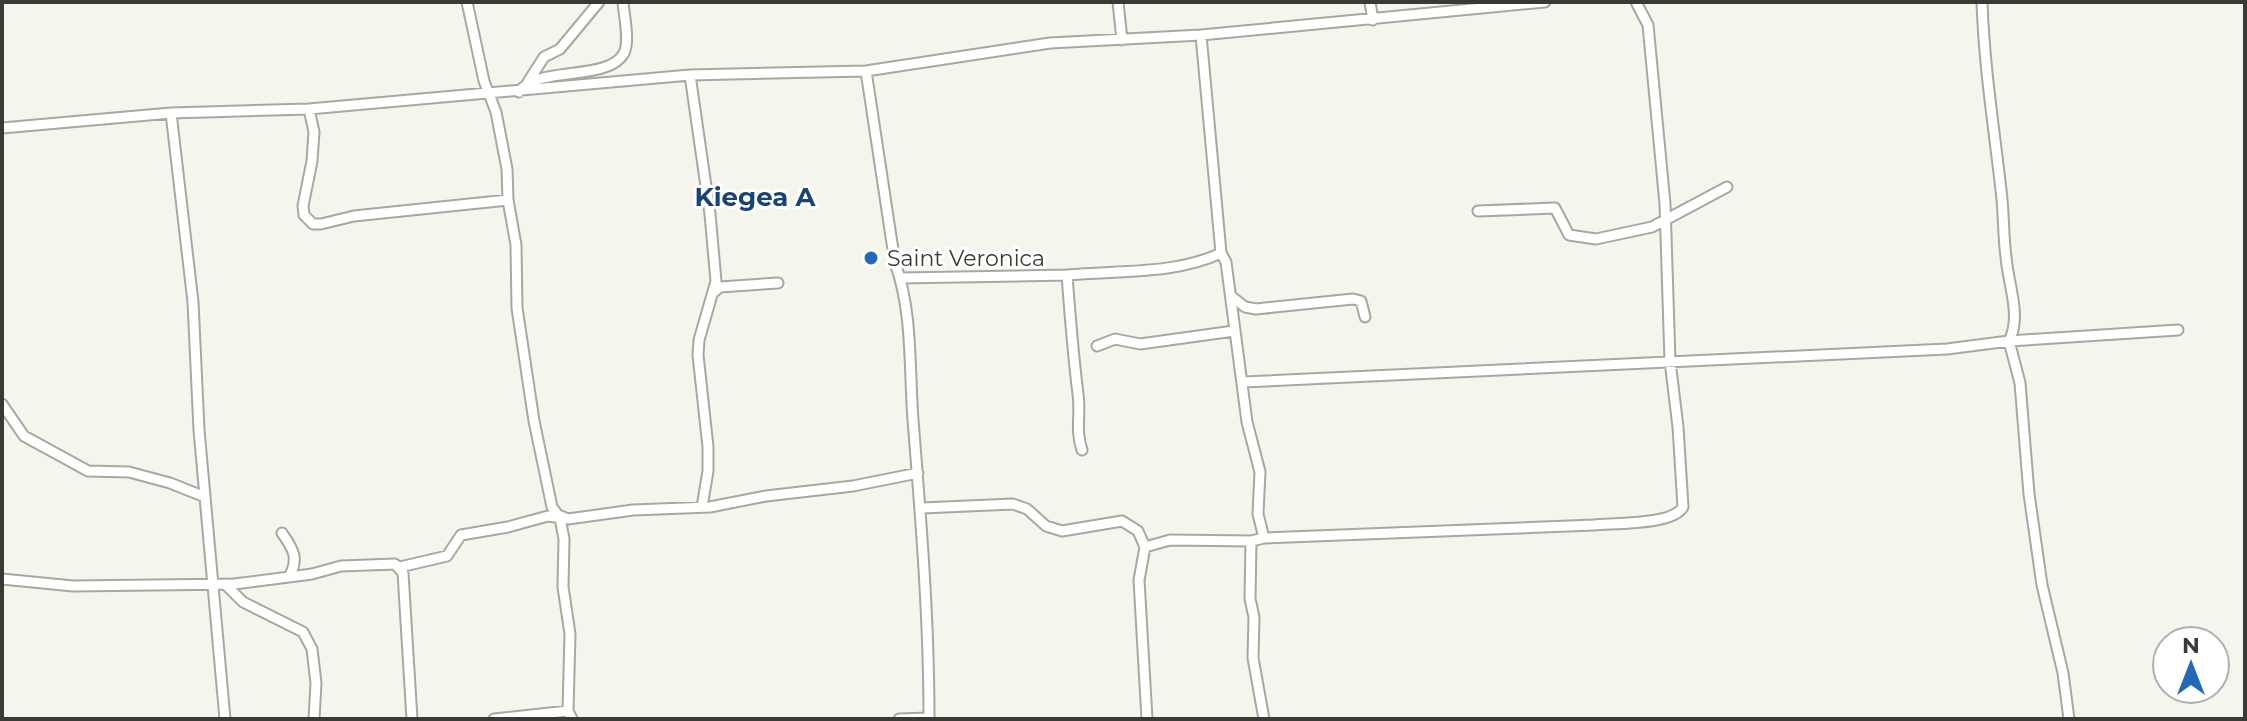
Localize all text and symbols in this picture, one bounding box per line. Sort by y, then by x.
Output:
district label: Kiegea A [694,181,817,213]
place label: Saint Veronica [887,245,1045,272]
marker: Saint Veronica [862,249,880,267]
north arrow [2151,625,2231,705]
text: N [2182,632,2200,659]

